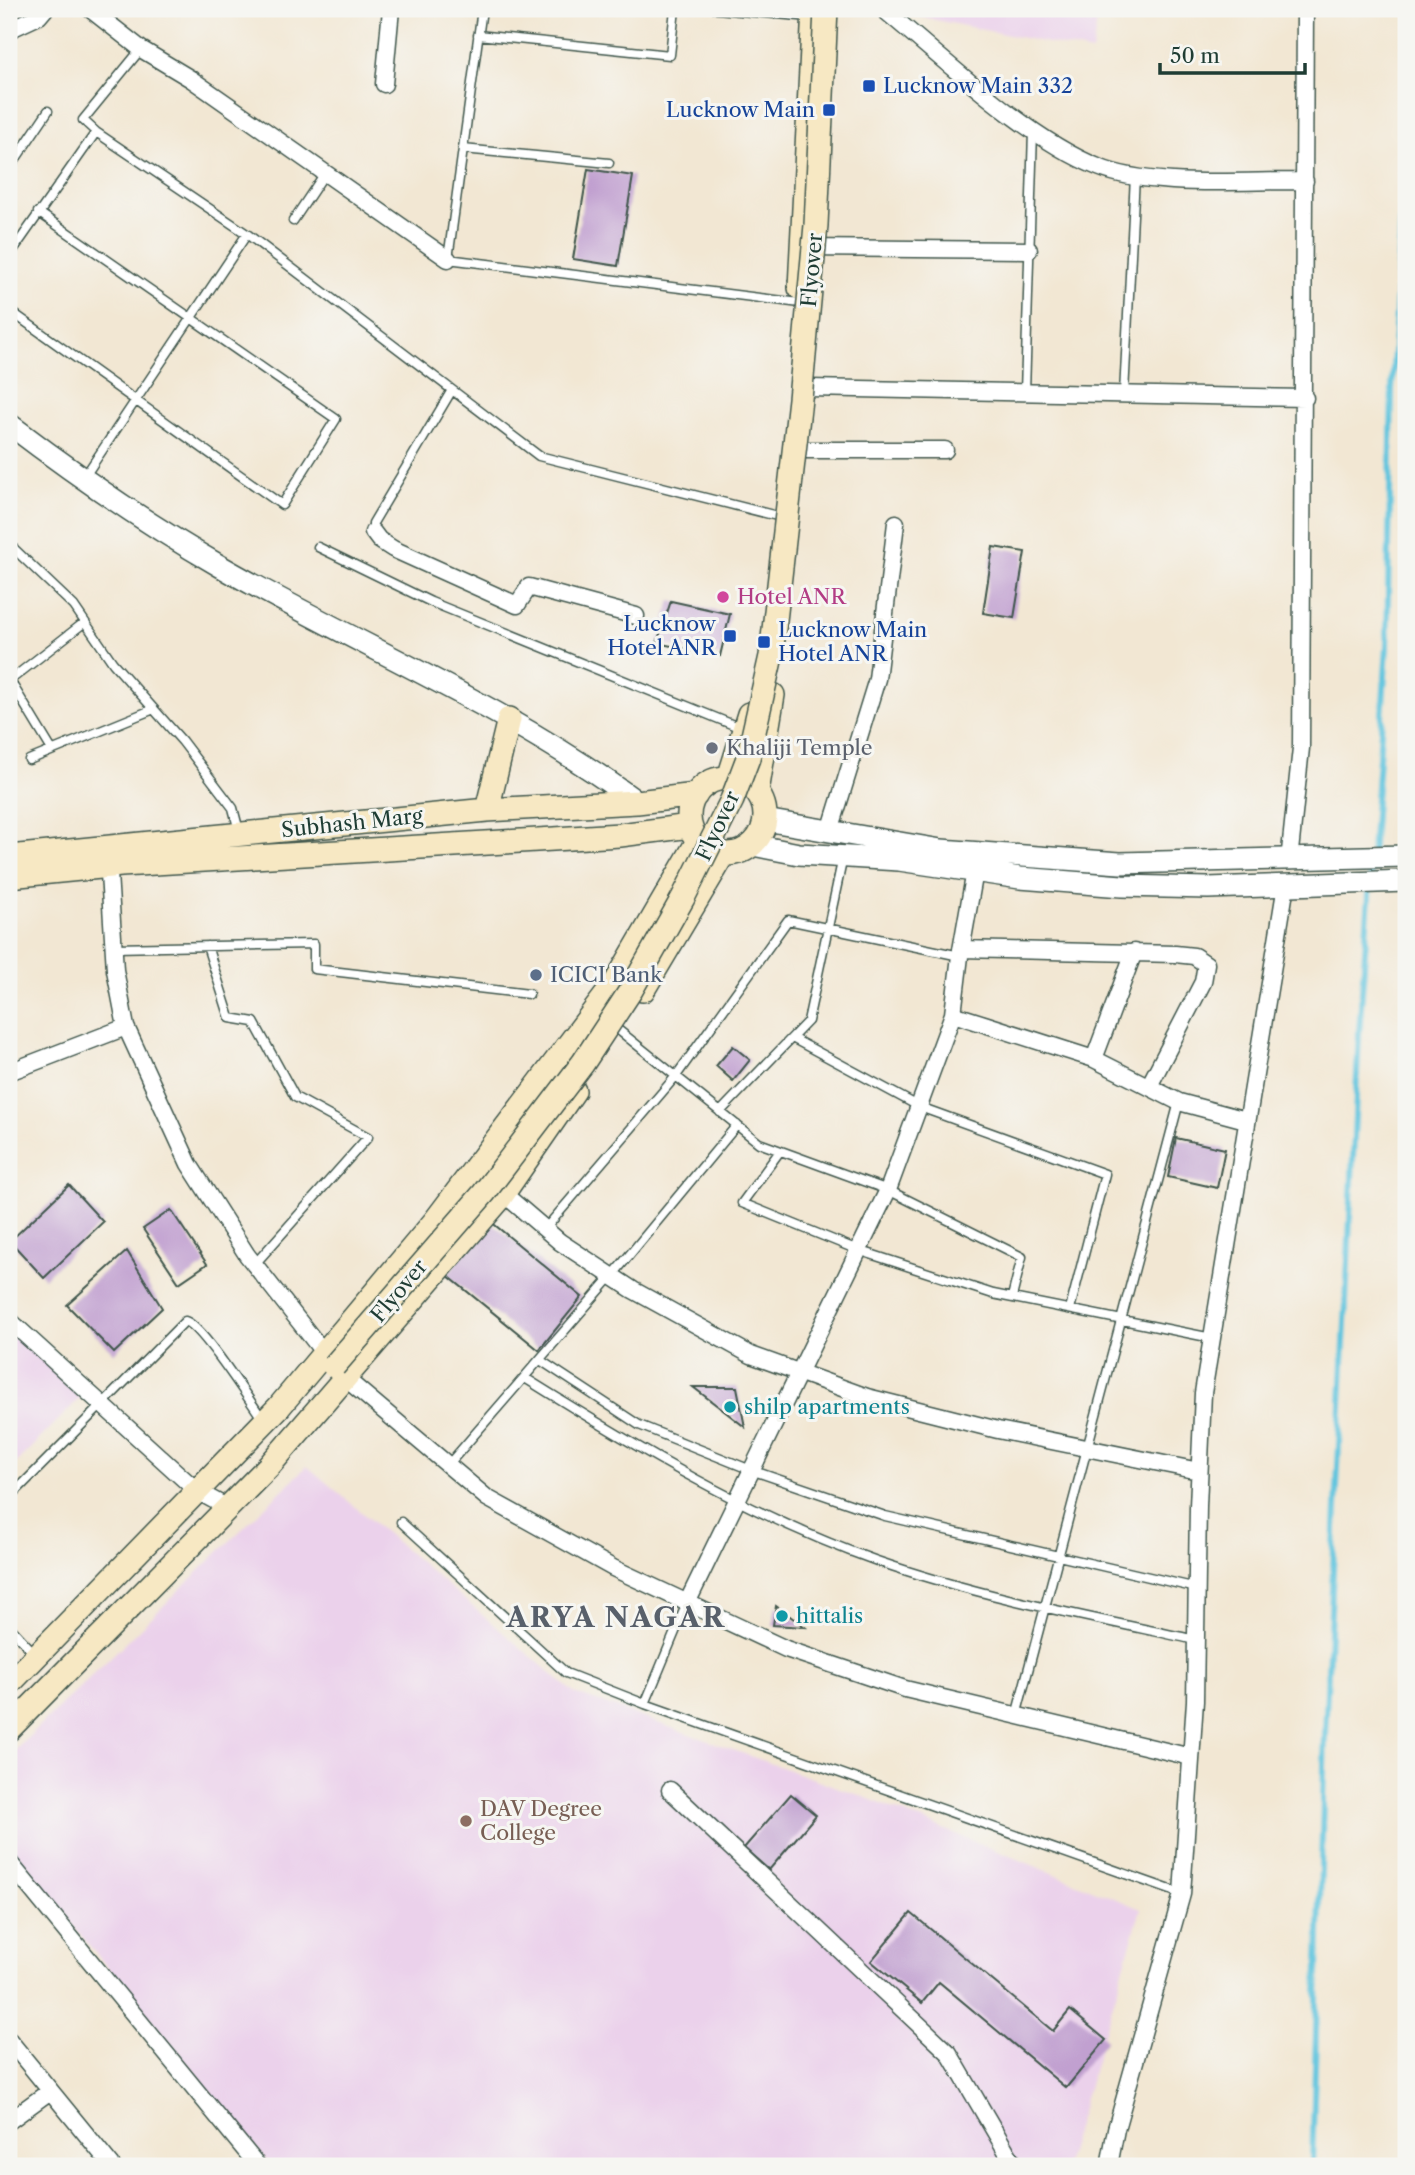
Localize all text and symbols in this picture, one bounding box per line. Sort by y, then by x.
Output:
scale bar [1160,32,1305,76]
text: 50 m [1170,43,1220,68]
place label: Lucknow Main 332 [883,73,1073,98]
marker: Lucknow Main 332 [861,78,877,94]
place label: Lucknow Main [666,97,815,122]
marker: Lucknow Main [821,102,837,118]
street label: Flyover [796,232,827,308]
place label: Hotel ANR [737,584,847,609]
marker: Hotel ANR [715,589,731,605]
place label: Lucknow Hotel ANR [607,611,718,660]
place label: Lucknow Main Hotel ANR [778,617,927,666]
marker: Lucknow Hotel ANR [722,628,738,644]
marker: Lucknow Main Hotel ANR [756,634,772,650]
place label: Khaliji Temple [726,735,873,760]
marker: Khaliji Temple [704,740,720,756]
street label: Flyover [690,787,745,865]
street label: Subhash Marg [280,803,425,842]
place label: ICICI Bank [550,962,663,987]
marker: ICICI Bank [528,967,544,983]
street label: Flyover [365,1254,432,1327]
place label: shilp apartments [744,1394,910,1419]
marker: shilp apartments [722,1399,738,1415]
district label: ARYA NAGAR [505,1600,726,1634]
place label: hittalis [796,1603,863,1628]
marker: hittalis [774,1608,790,1624]
place label: DAV Degree College [480,1796,602,1845]
marker: DAV Degree College [458,1813,474,1829]

